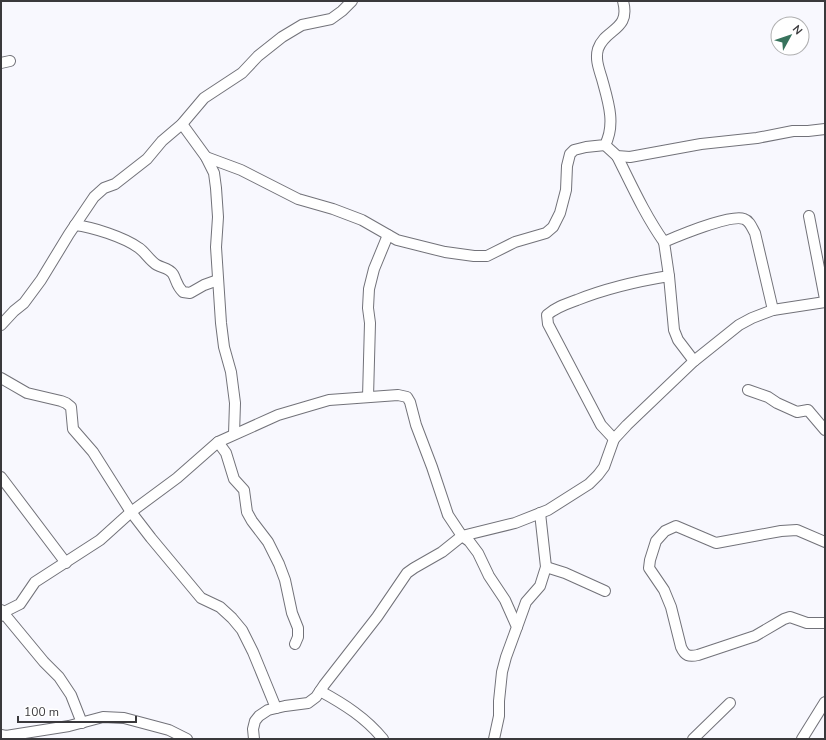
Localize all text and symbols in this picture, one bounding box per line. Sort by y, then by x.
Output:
north arrow [770,16,810,56]
text: N [789,22,806,38]
scale bar [18,698,136,724]
text: 100 m [24,704,59,720]

